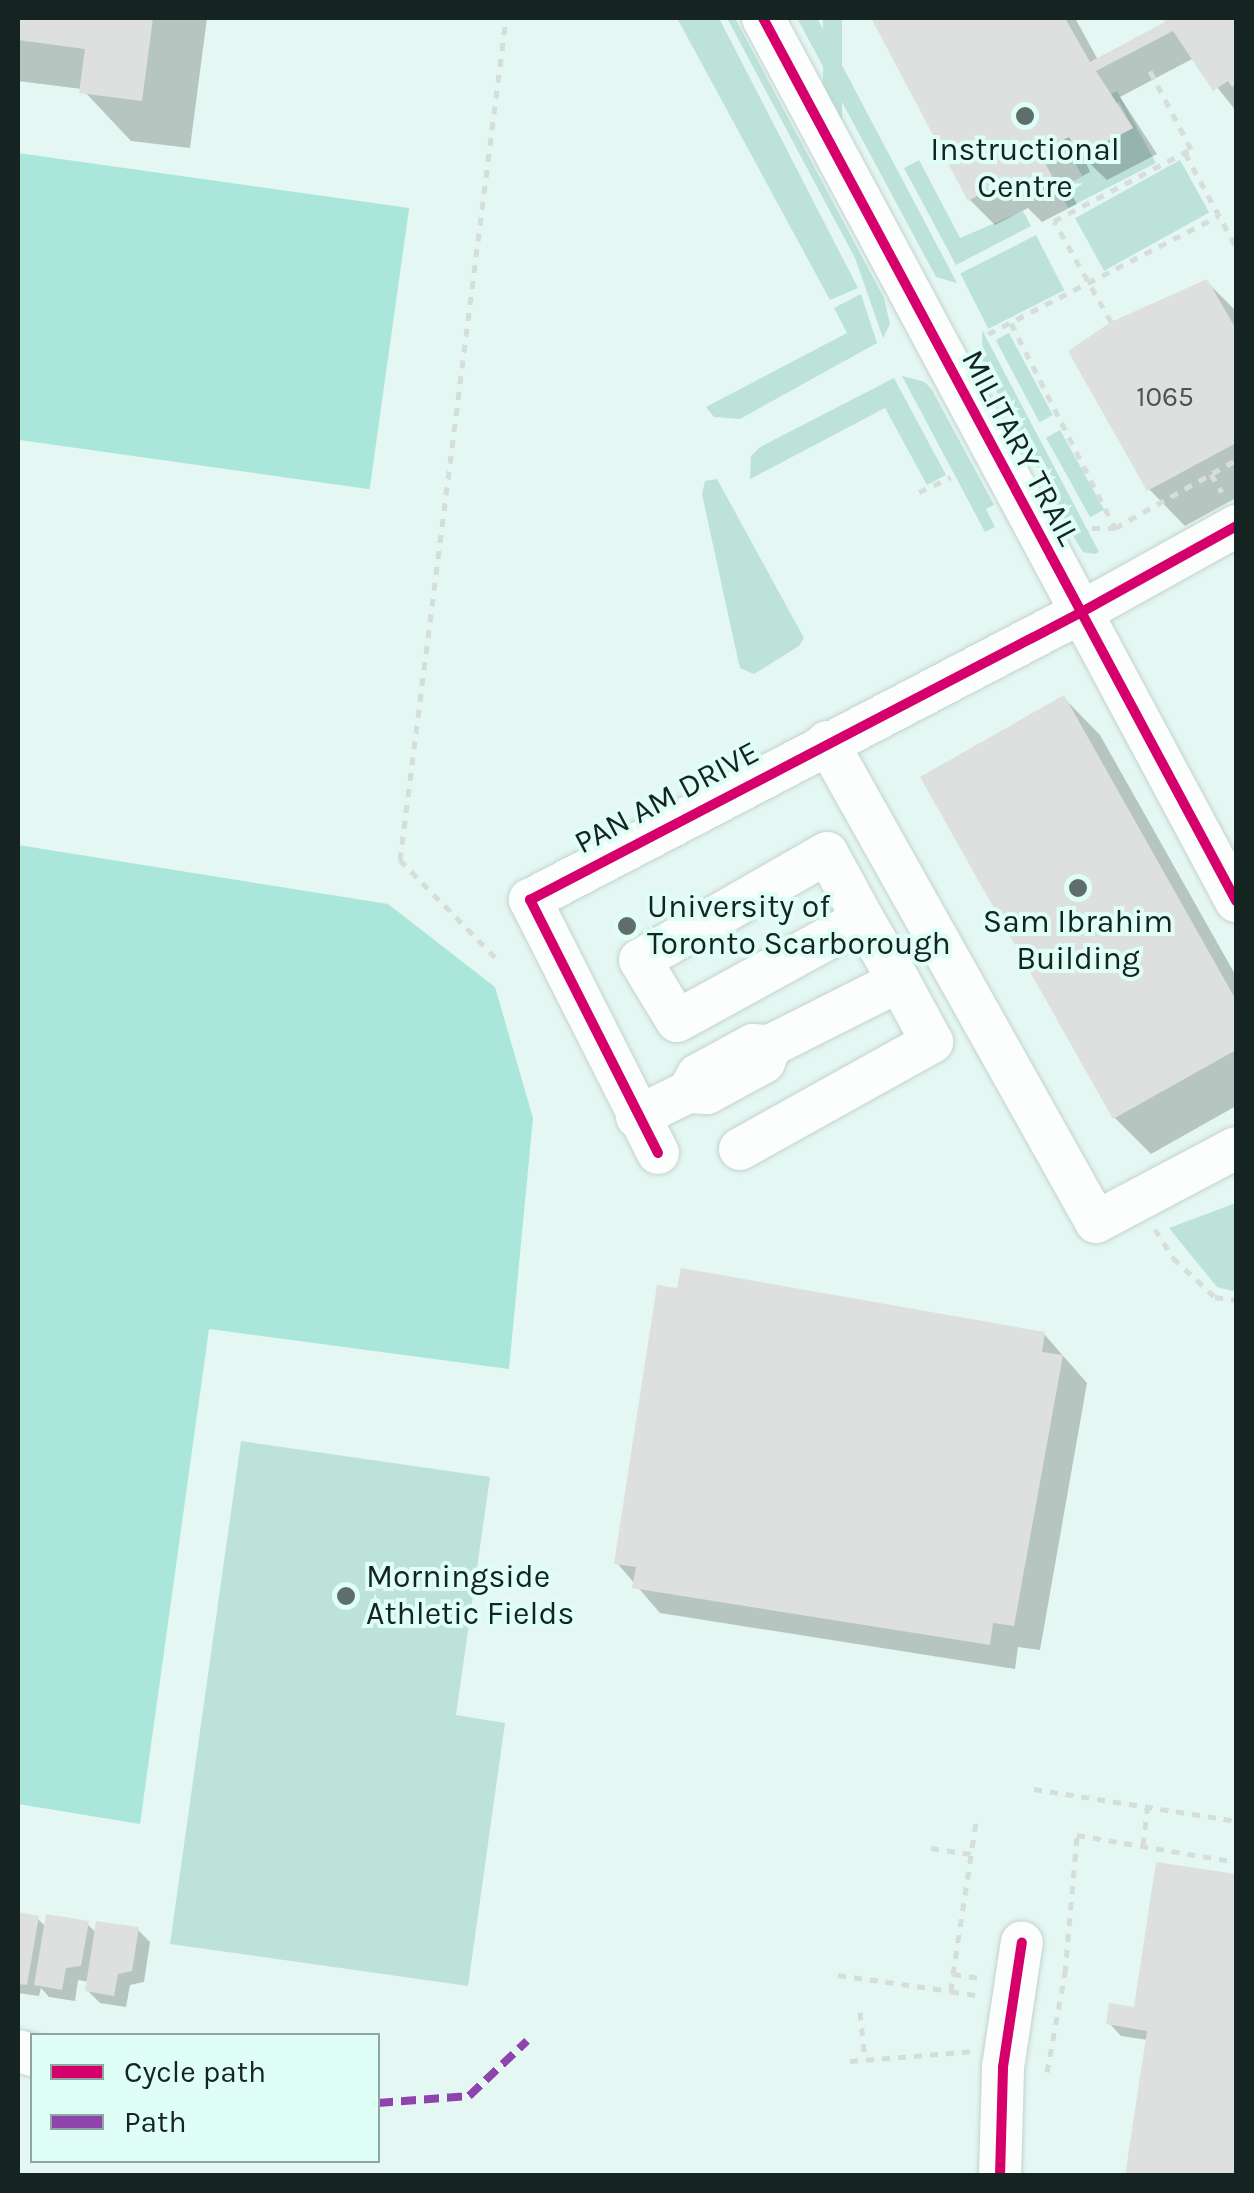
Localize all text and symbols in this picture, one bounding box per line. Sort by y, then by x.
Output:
marker: Instructional Centre [1014,105,1036,127]
place label: Instructional Centre [930,132,1120,207]
street label: MILITARY TRAIL [952,344,1088,552]
house number: 1065 [1136,380,1194,414]
street label: PAN AM DRIVE [568,733,766,863]
marker: Sam Ibrahim Building [1067,877,1089,899]
place label: University of Toronto Scarborough [647,889,951,964]
place label: Sam Ibrahim Building [983,904,1173,979]
marker: University of Toronto Scarborough [616,915,638,937]
place label: Morningside Athletic Fields [366,1559,574,1634]
marker: Morningside Athletic Fields [335,1585,357,1607]
legend [30,2033,380,2163]
text: Cycle path [124,2054,266,2090]
text: Path [124,2104,187,2140]

